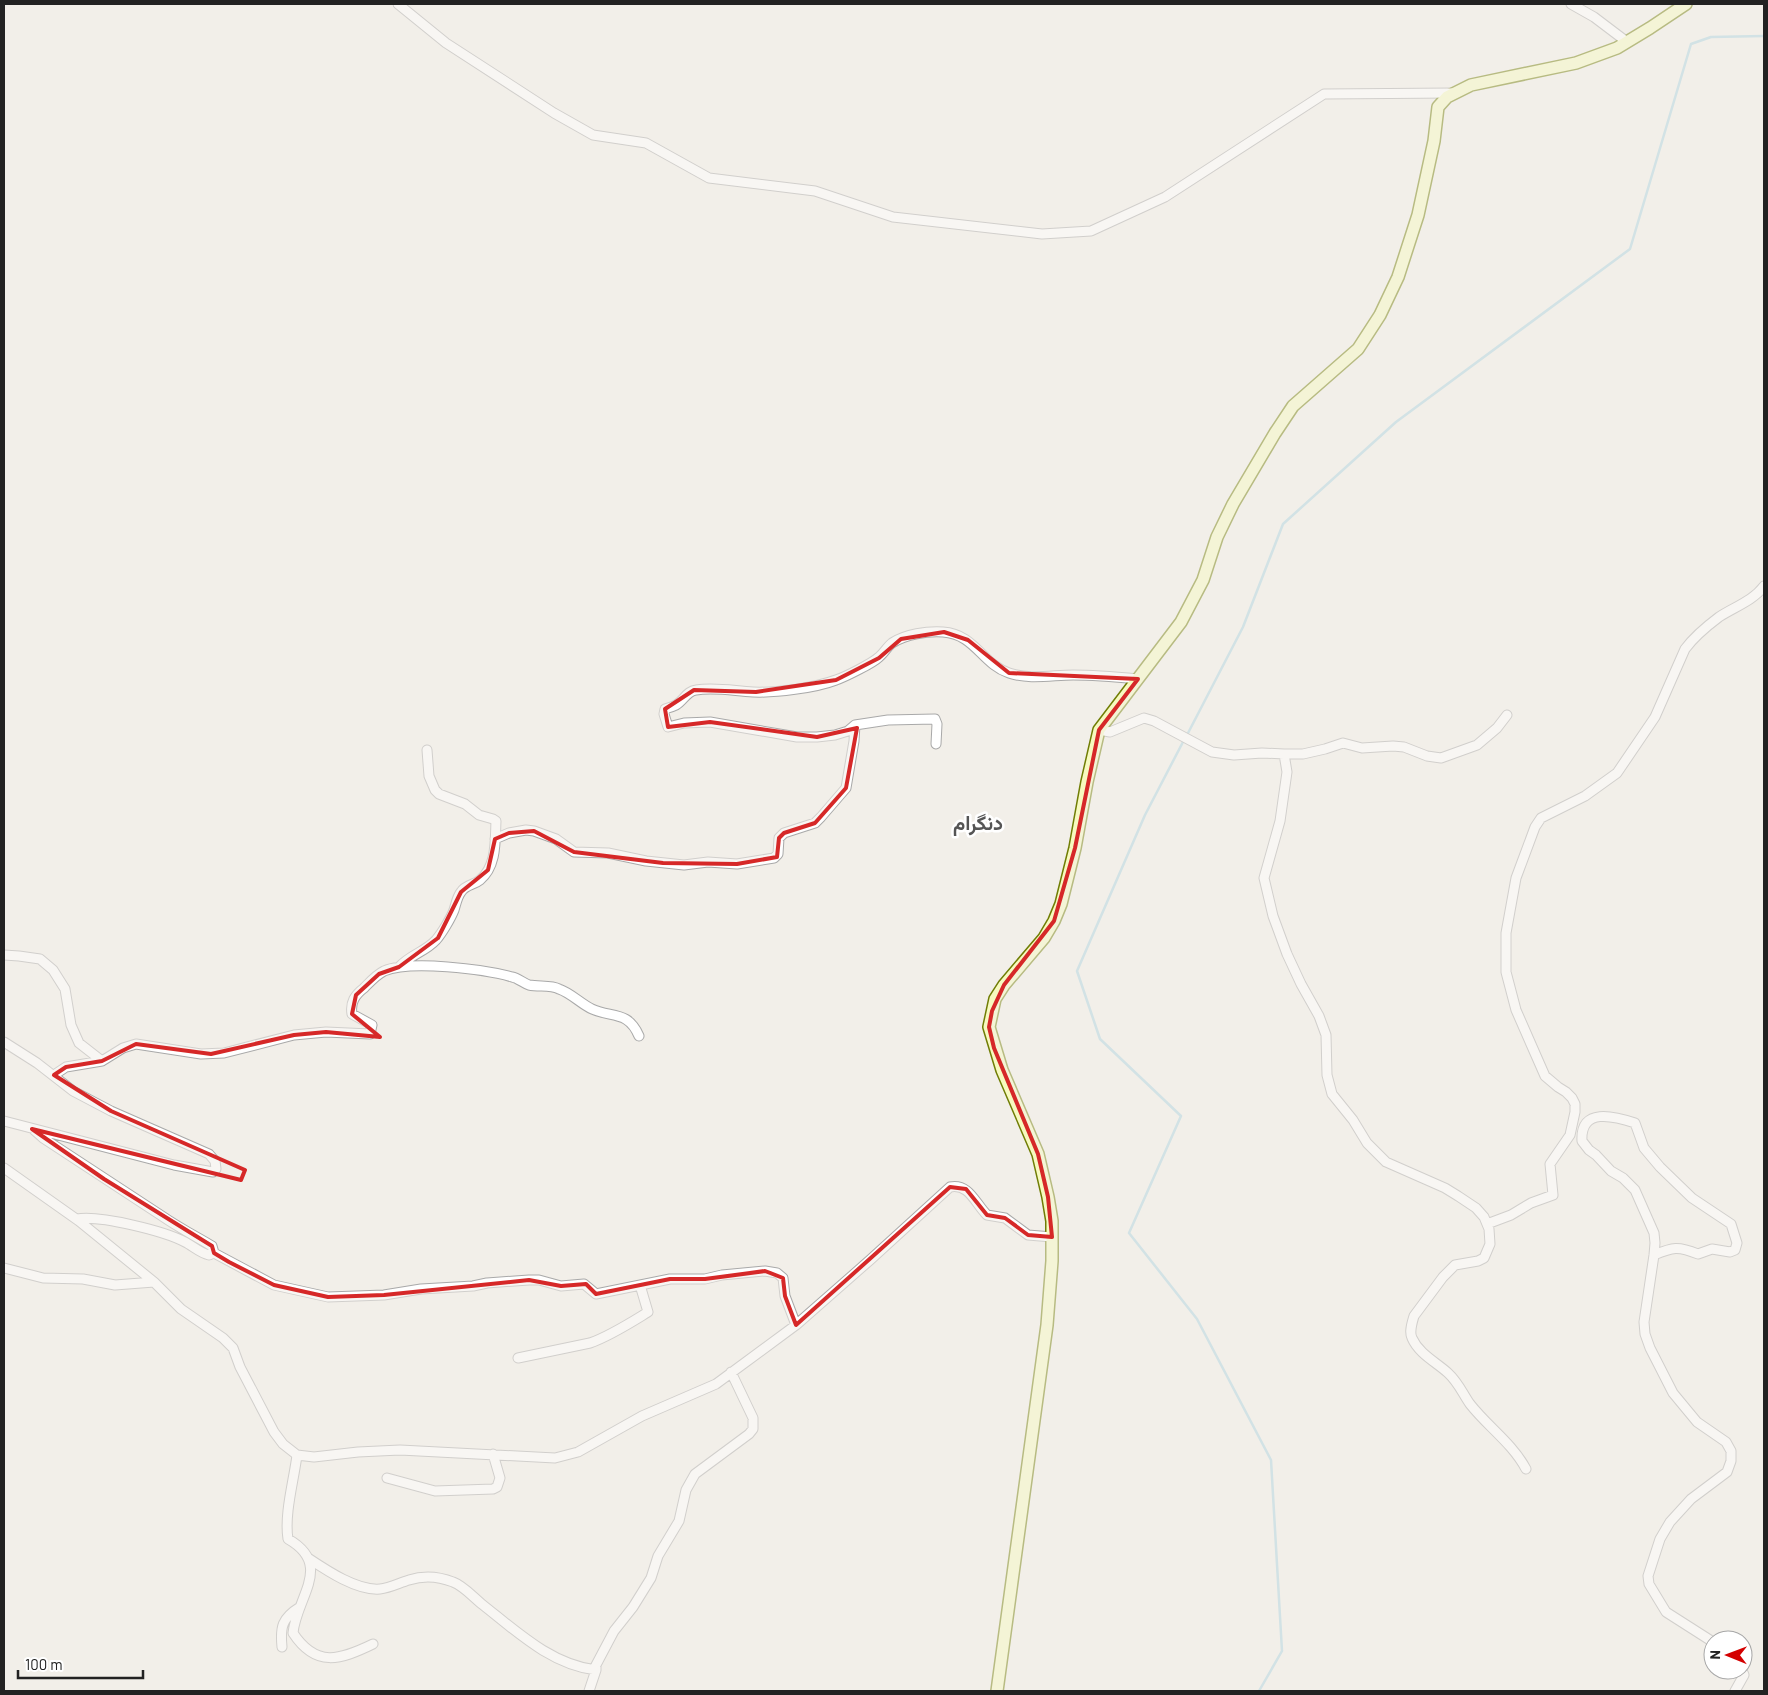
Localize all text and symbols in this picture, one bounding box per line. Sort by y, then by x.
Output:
district label: دنگرام [953,810,1003,836]
north arrow [1703,1630,1753,1680]
scale bar [18,1648,142,1680]
text: N [1706,1650,1723,1660]
text: 100 m [25,1655,63,1673]

